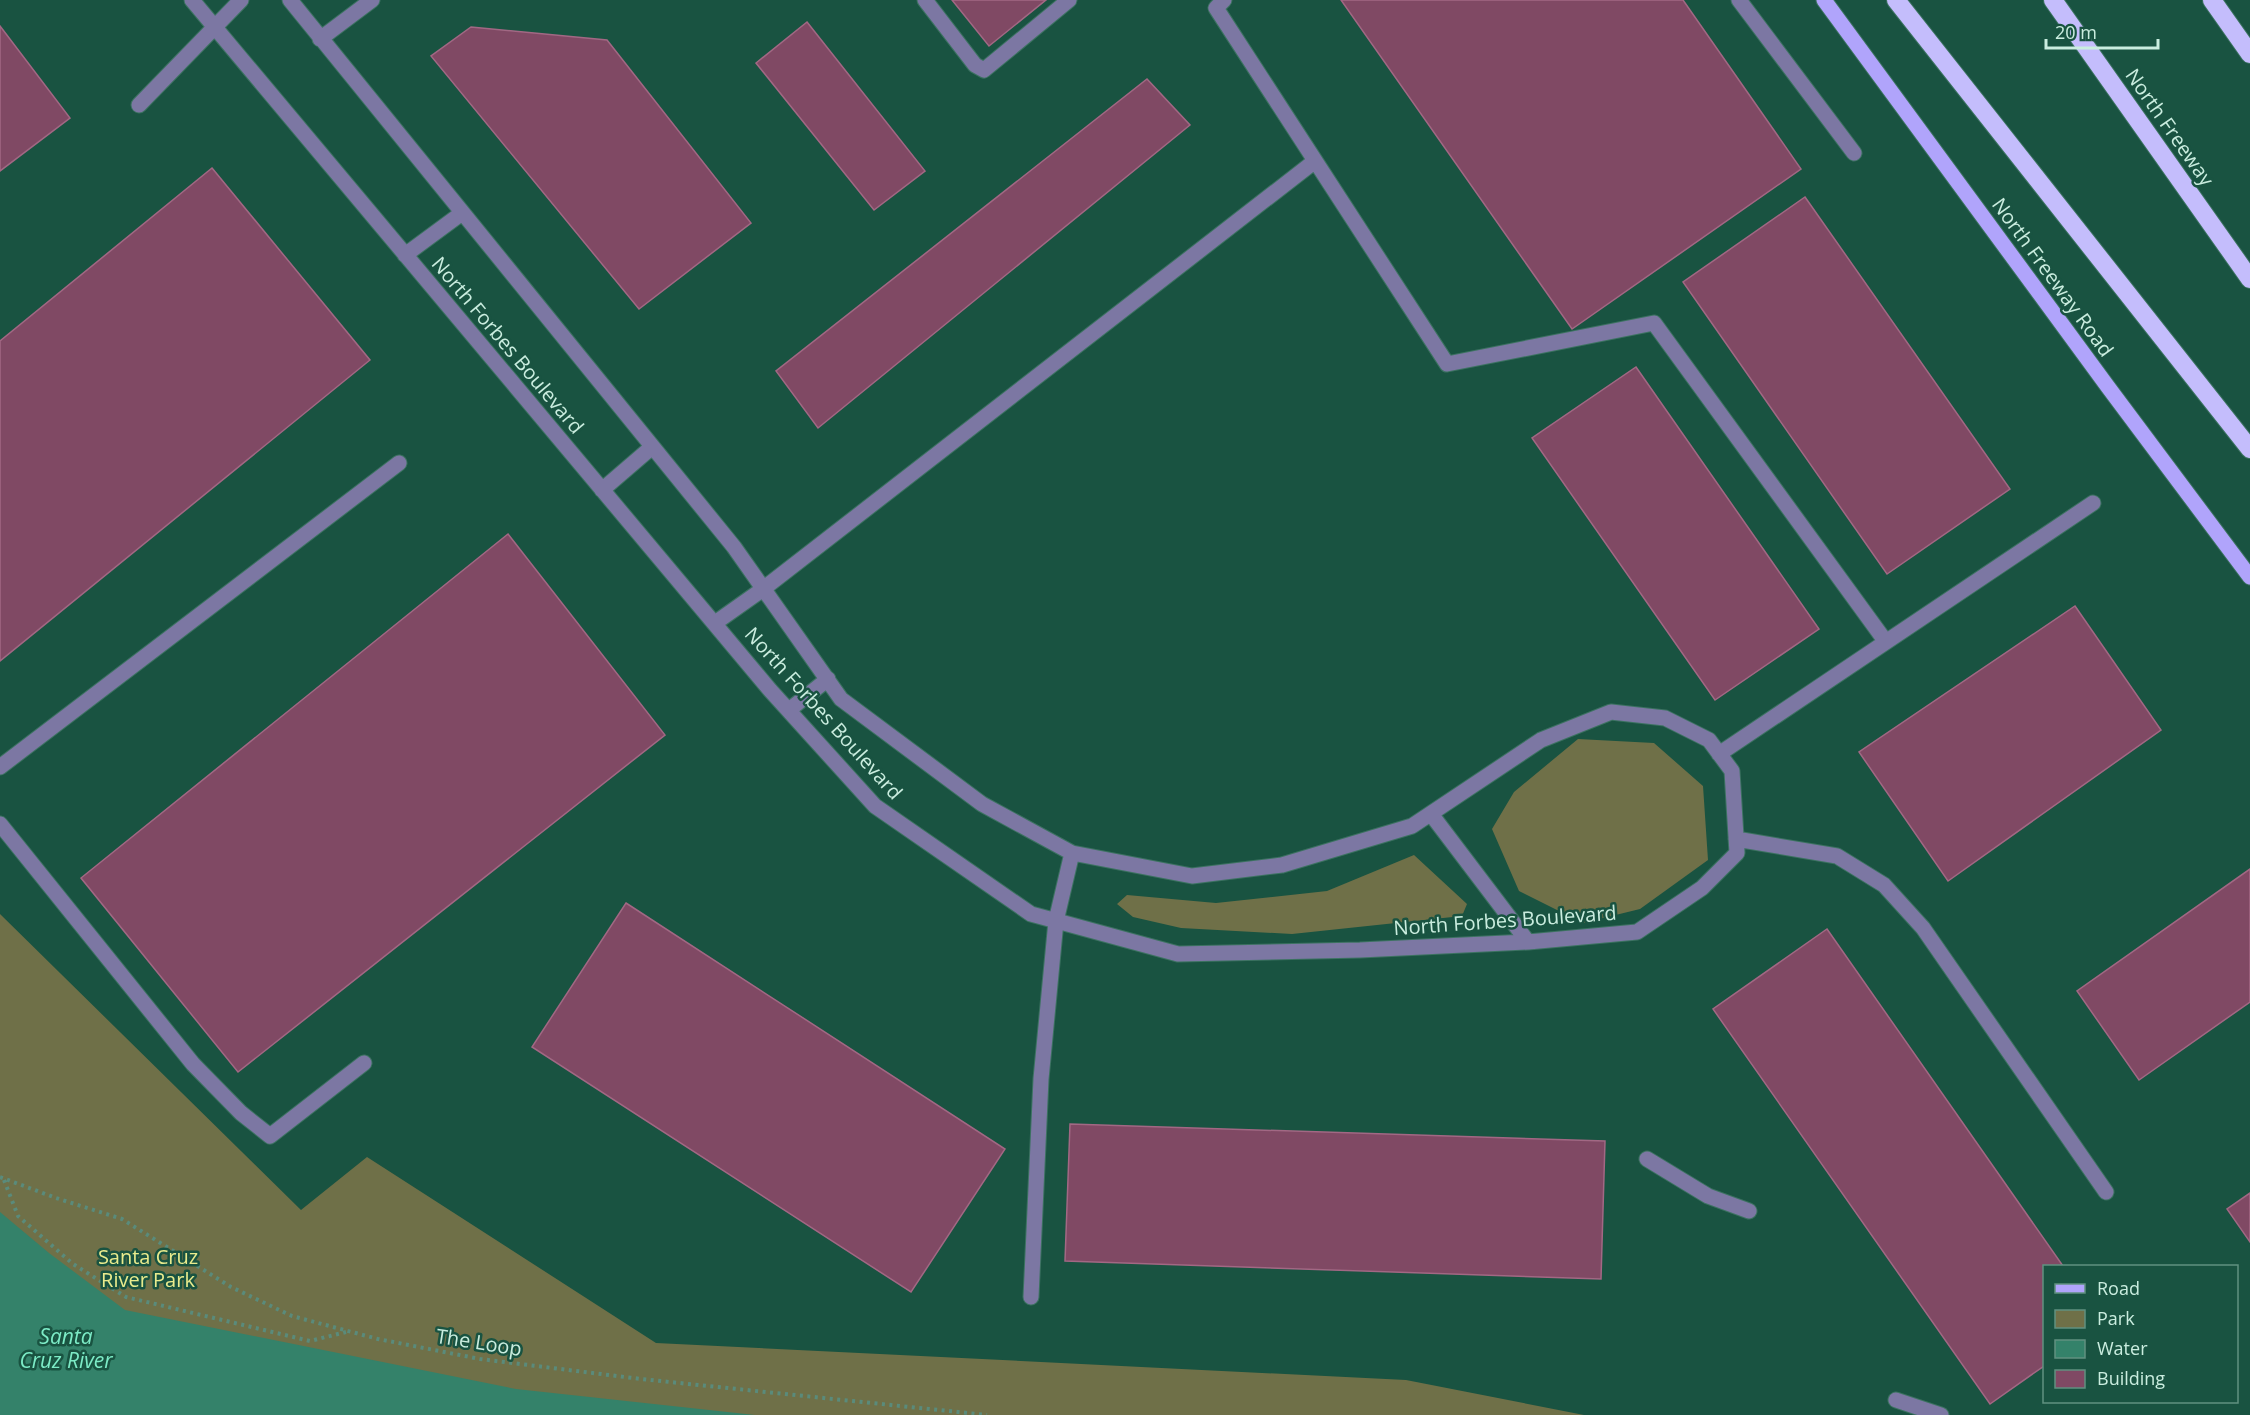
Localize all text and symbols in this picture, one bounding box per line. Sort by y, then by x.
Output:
scale bar [2046,12,2158,50]
text: 20 m [2055,20,2097,44]
street label: North Freeway [2120,63,2221,192]
street label: North Freeway Road [1986,192,2120,362]
street label: North Forbes Boulevard [426,251,590,439]
street label: North Forbes Boulevard [739,621,909,805]
street label: North Forbes Boulevard [1393,899,1617,941]
park label: Santa Cruz River Park [98,1243,198,1293]
legend [2043,1265,2238,1403]
text: Road [2097,1276,2140,1300]
text: Park [2097,1306,2135,1330]
water label: Santa Cruz River [19,1322,113,1374]
street label: The Loop [434,1322,524,1362]
text: Water [2097,1336,2148,1360]
text: Building [2097,1366,2165,1390]

